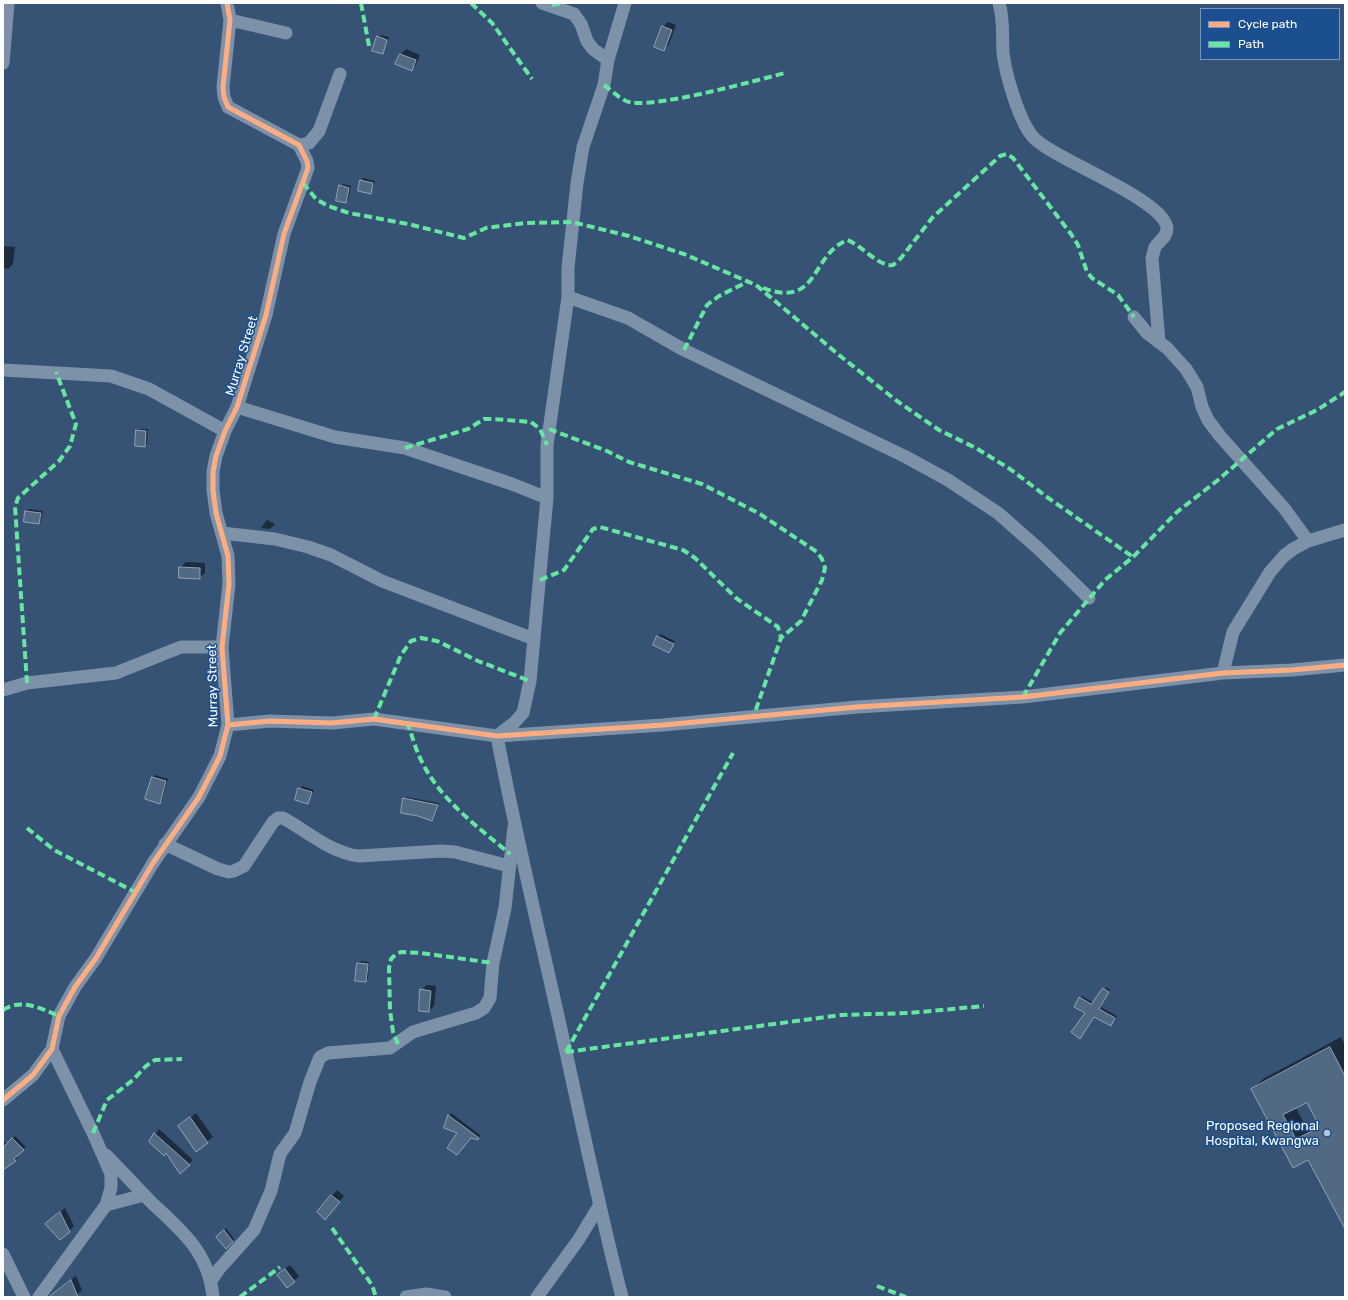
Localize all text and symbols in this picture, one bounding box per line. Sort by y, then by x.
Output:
legend [1200,8,1340,60]
text: Cycle path [1238,17,1297,31]
text: Path [1238,37,1264,51]
street label: Murray Street [222,314,262,398]
street label: Murray Street [204,644,222,728]
place label: Proposed Regional Hospital, Kwangwa [1205,1118,1319,1149]
marker: Proposed Regional Hospital, Kwangwa [1322,1128,1332,1138]

